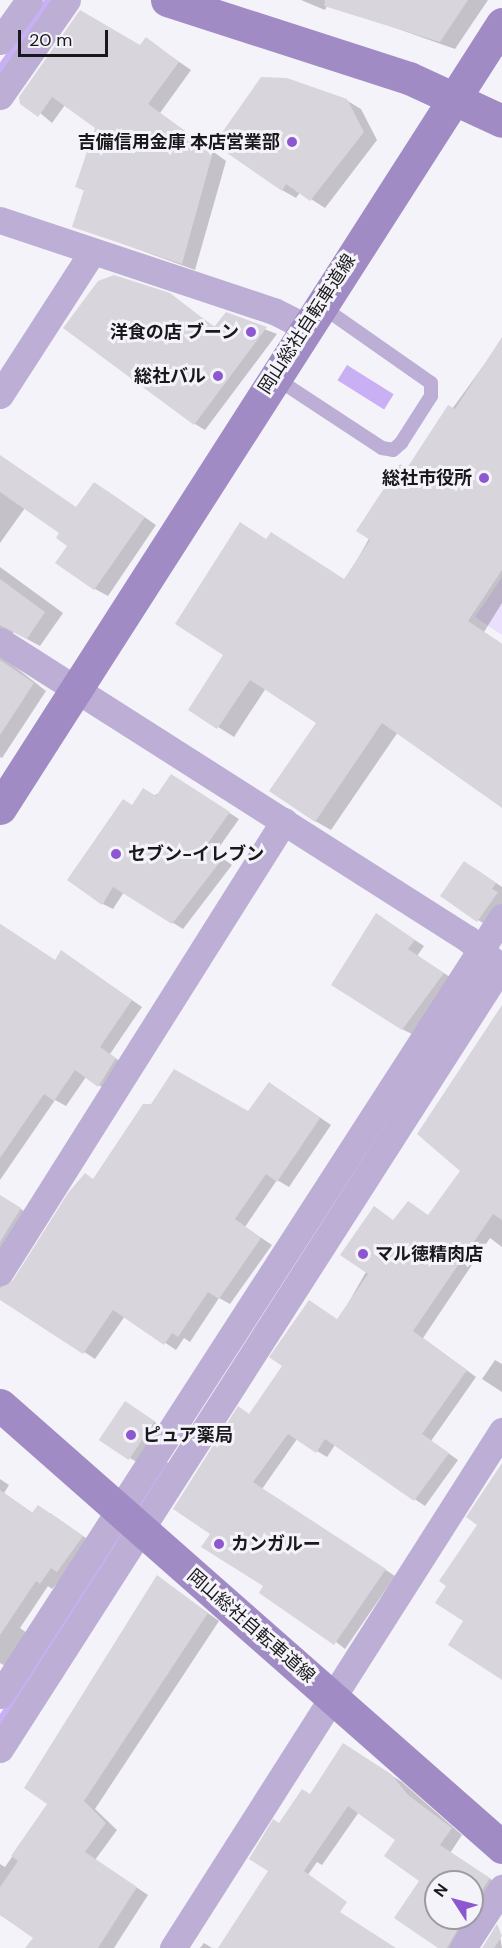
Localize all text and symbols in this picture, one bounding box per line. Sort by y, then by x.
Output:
scale bar [21,18,111,56]
text: 20 m [29,28,72,52]
place label: 吉備信用金庫 本店営業部 [78,131,280,153]
marker: 吉備信用金庫 本店営業部 [285,135,299,149]
street label: 岡山総社自転車道線 [254,250,360,398]
place label: 洋食の店 ブーン [109,321,239,343]
marker: 洋食の店 ブーン [244,325,258,339]
place label: 総社バル [134,365,206,387]
marker: 総社バル [211,369,225,383]
place label: 総社市役所 [382,467,472,489]
marker: 総社市役所 [477,471,491,485]
place label: セブン-イレブン [128,843,264,865]
marker: セブン-イレブン [109,847,123,861]
place label: マル徳精肉店 [375,1243,483,1265]
marker: マル徳精肉店 [356,1247,370,1261]
place label: ピュア薬局 [143,1424,233,1446]
marker: ピュア薬局 [124,1428,138,1442]
place label: カンガルー [231,1533,321,1555]
marker: カンガルー [212,1537,226,1551]
street label: 岡山総社自転車道線 [183,1565,319,1687]
north arrow [424,1870,484,1930]
text: N [429,1879,453,1901]

